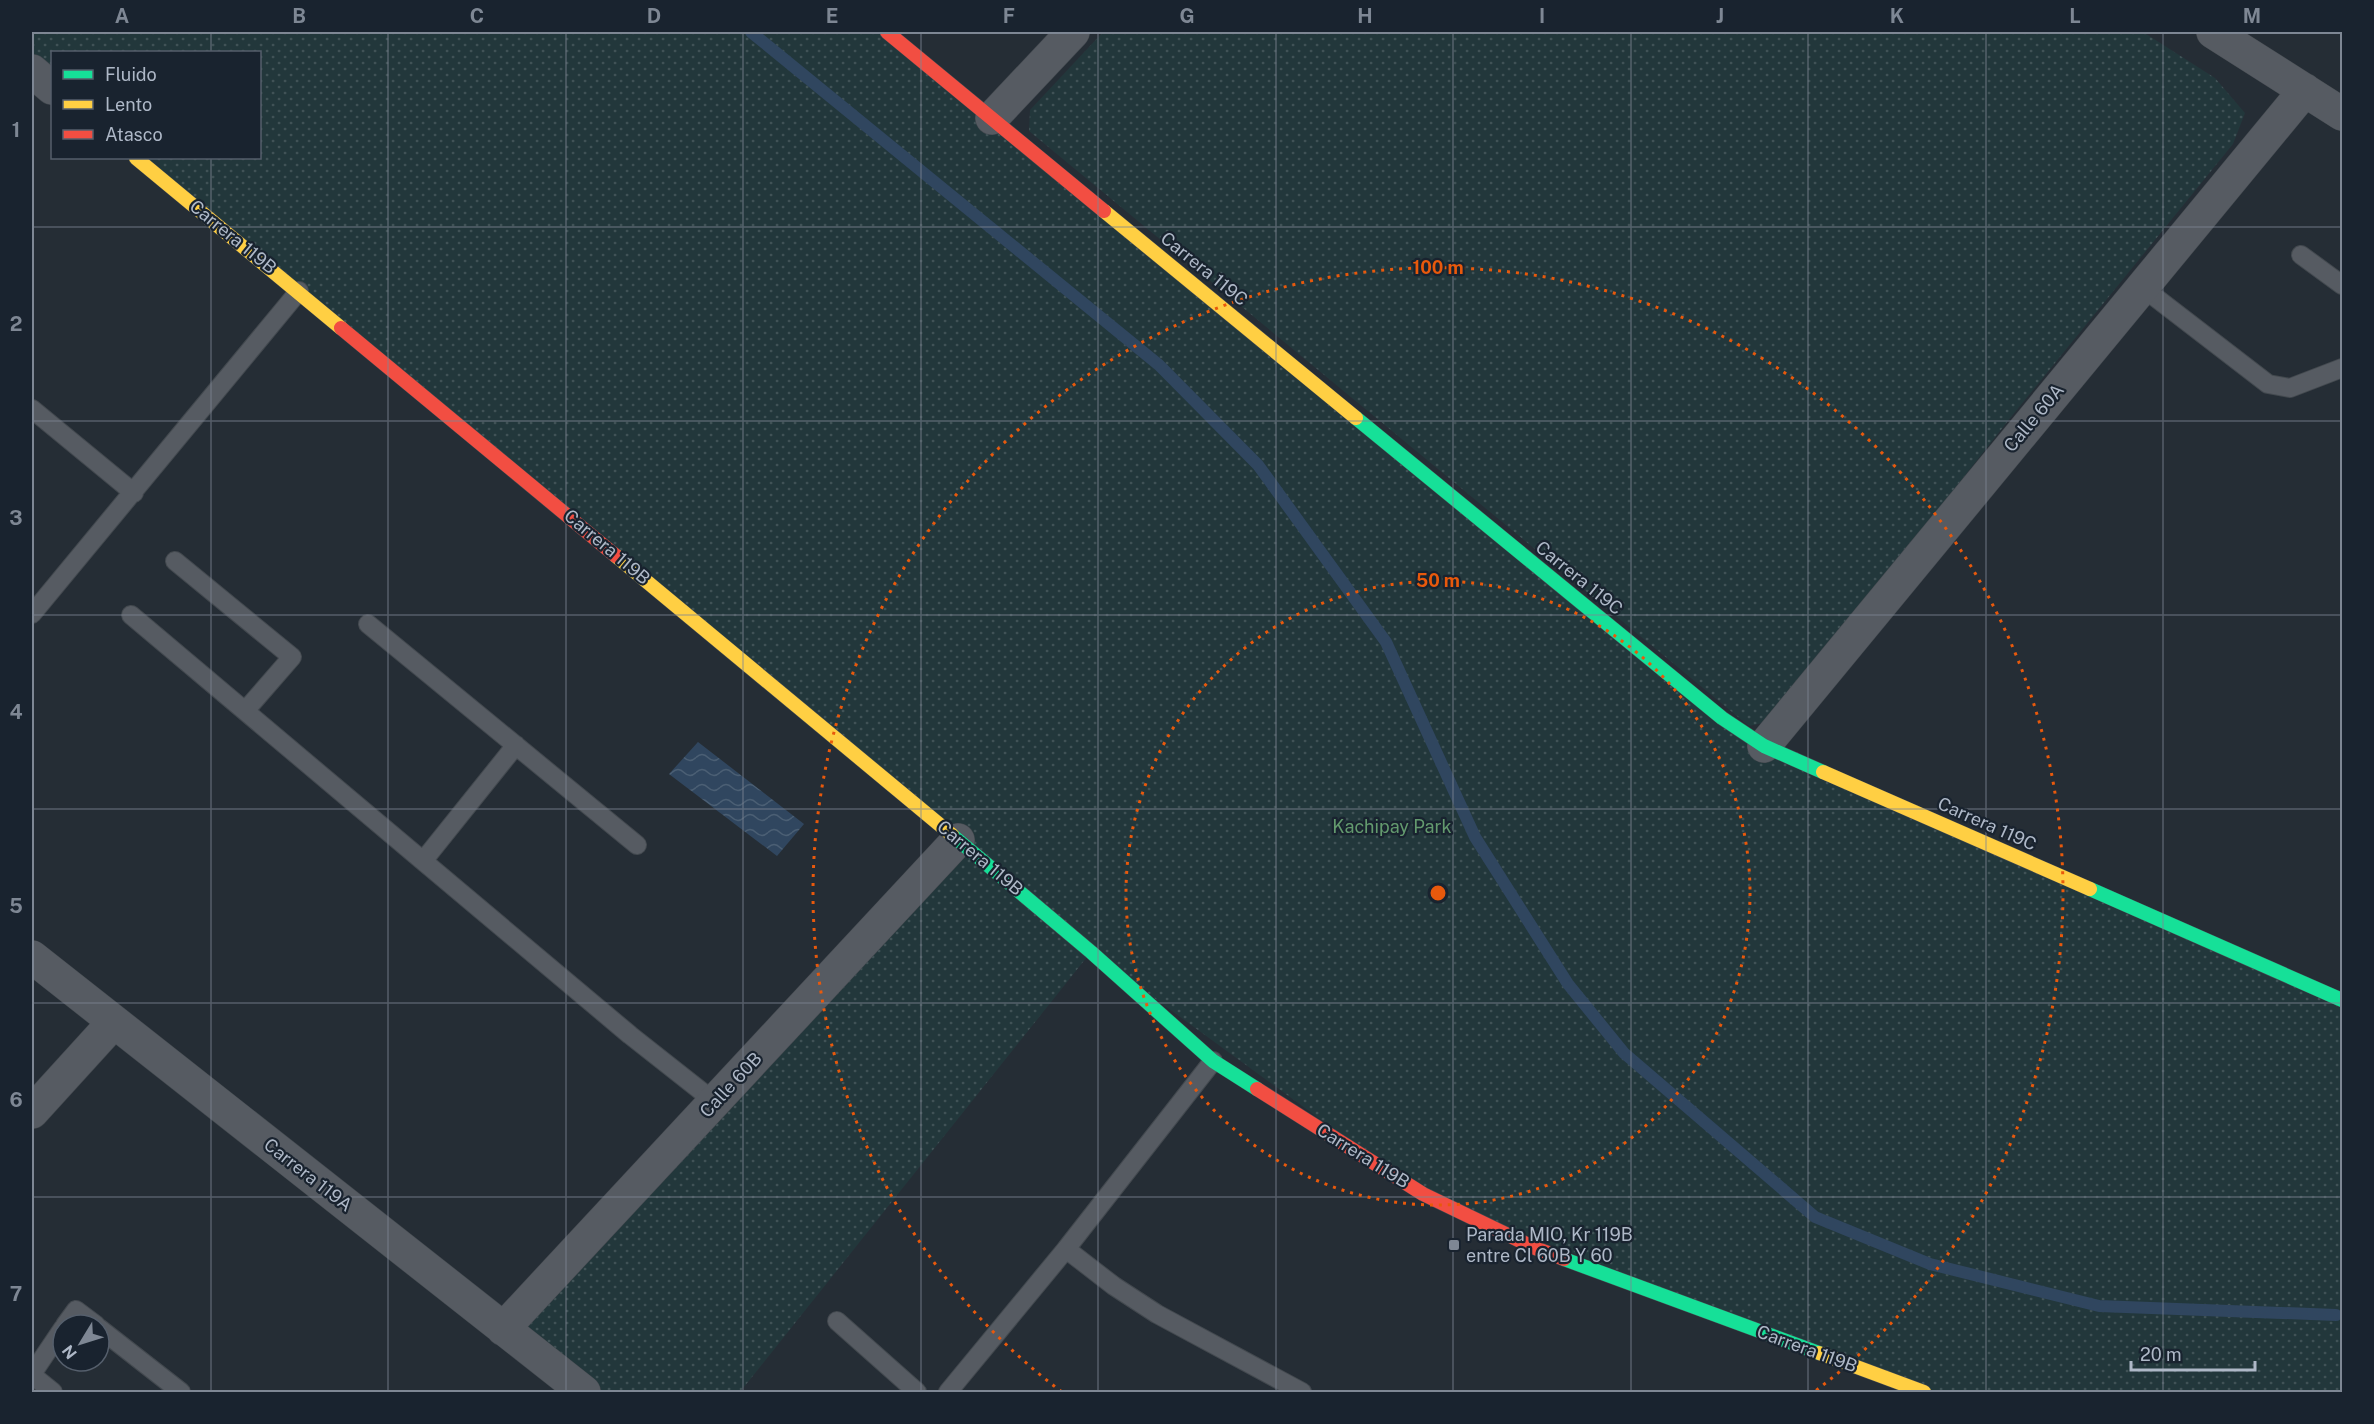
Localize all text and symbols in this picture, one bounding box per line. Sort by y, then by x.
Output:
text: A [115,4,129,28]
text: B [292,4,306,28]
text: C [470,4,484,28]
text: D [647,4,661,28]
text: E [826,4,838,28]
text: F [1003,4,1015,28]
text: G [1179,4,1195,28]
text: H [1357,4,1373,28]
text: I [1539,4,1545,28]
text: J [1716,4,1724,28]
text: K [1890,4,1904,28]
text: L [2069,4,2081,28]
text: M [2243,4,2261,28]
legend [51,51,261,159]
text: Fluido [105,64,157,85]
text: Lento [105,94,152,115]
text: 1 [12,118,20,142]
text: Atasco [105,124,163,145]
street label: Carrera 119B [186,195,281,278]
street label: Carrera 119C [1157,227,1252,310]
text: 100 m [1412,257,1464,278]
text: 2 [10,312,22,336]
street label: Calle 60A [1999,379,2068,456]
street label: Carrera 119B [560,505,654,589]
text: 3 [9,506,23,530]
street label: Carrera 119C [1532,536,1627,619]
text: 50 m [1416,570,1460,591]
text: 4 [9,700,23,724]
street label: Carrera 119C [1935,792,2040,855]
street label: Carrera 119B [933,816,1027,900]
park label: Kachipay Park [1332,816,1452,837]
centre of rings [1428,883,1448,903]
text: 5 [9,894,23,918]
street label: Calle 60B [695,1048,766,1121]
text: 6 [9,1088,23,1112]
street label: Carrera 119B [1313,1119,1414,1192]
street label: Carrera 119A [260,1134,357,1216]
place label: Parada MIO, Kr 119B entre Cl 60B Y 60 [1466,1224,1633,1266]
marker: Parada MIO, Kr 119B entre Cl 60B Y 60 [1447,1238,1461,1252]
text: 7 [10,1282,22,1306]
north arrow [51,1313,111,1373]
street label: Carrera 119B [1754,1321,1860,1376]
scale bar [2131,1334,2256,1372]
text: N [58,1341,81,1363]
text: 20 m [2140,1344,2182,1365]

